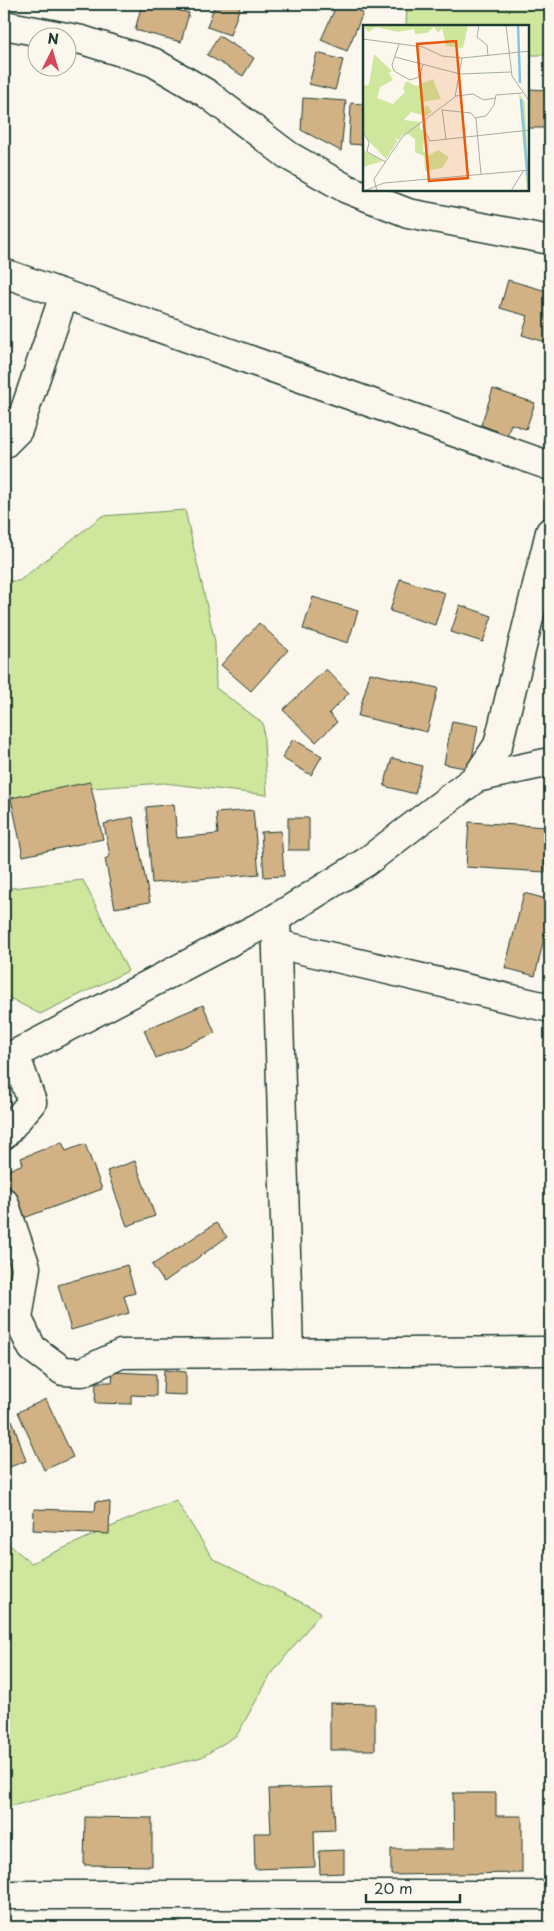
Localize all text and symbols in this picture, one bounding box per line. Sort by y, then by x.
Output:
inset map [363,25,529,191]
north arrow [28,28,78,78]
text: N [47,28,60,49]
scale bar [366,1871,460,1903]
text: 20 m [374,1876,413,1899]

